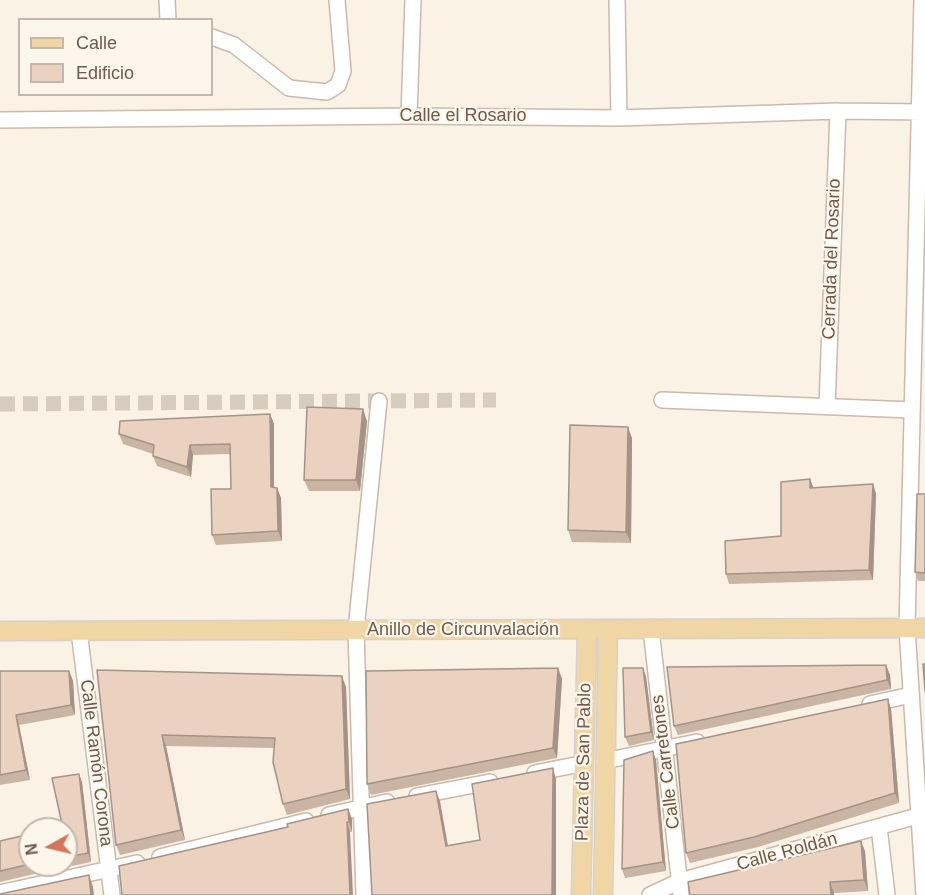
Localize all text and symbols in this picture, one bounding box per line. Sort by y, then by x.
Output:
legend [18,18,213,96]
text: Calle [76,33,117,53]
text: Edificio [76,63,134,83]
street label: Calle el Rosario [399,105,527,127]
street label: Cerrada del Rosario [818,178,846,340]
street label: Anillo de Circunvalación [367,619,559,641]
street label: Calle Ramón Corona [75,678,117,848]
street label: Plaza de San Pablo [572,683,596,841]
street label: Calle Carretones [647,694,685,830]
north arrow [18,817,78,877]
street label: Calle Roldán [734,828,840,876]
text: N [22,842,41,856]

